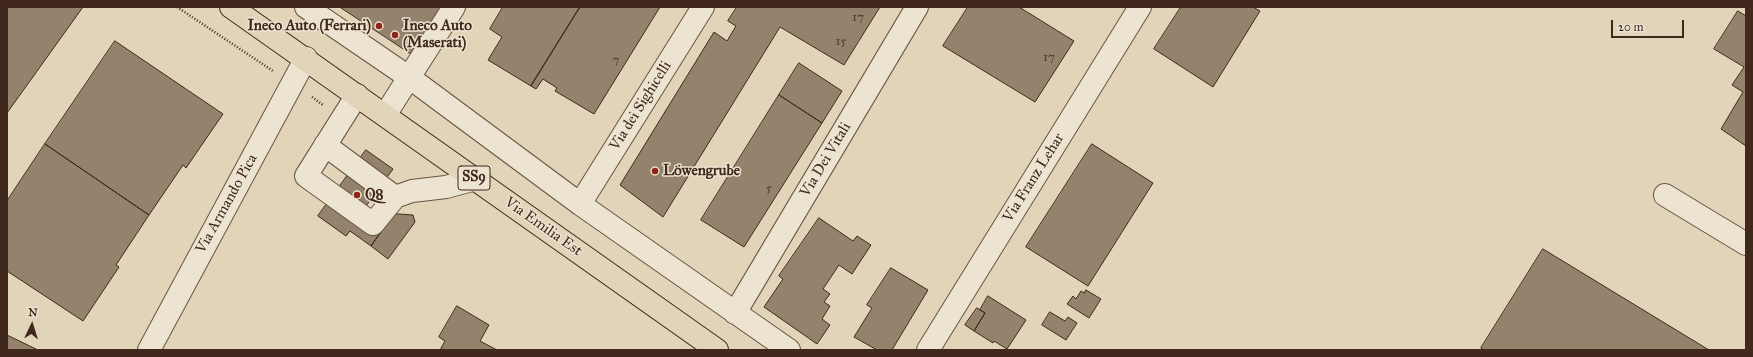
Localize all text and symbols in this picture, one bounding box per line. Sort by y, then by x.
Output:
house number: 17 [852,10,864,26]
scale bar [1613,12,1686,38]
place label: Ineco Auto (Ferrari) [247,17,371,35]
place label: Ineco Auto (Maserati) [403,17,472,52]
text: 20 m [1618,20,1644,34]
marker: Ineco Auto (Ferrari) [374,21,384,31]
marker: Ineco Auto (Maserati) [390,30,400,40]
house number: 15 [835,34,847,50]
house number: 17 [1043,50,1055,66]
house number: 7 [613,53,619,69]
street label: Via dei Sighicelli [606,58,676,154]
street label: Via Dei Vitali [797,119,855,201]
street label: Via Franz Lehar [1000,130,1068,226]
street label: Via Armando Pica [192,151,262,257]
place label: Löwengrube [663,162,740,180]
road number: SS9 [458,166,490,190]
marker: Löwengrube [650,166,660,176]
house number: 5 [766,181,772,197]
place label: Q8 [365,186,384,204]
marker: Q8 [352,190,362,200]
street label: Via Emilia Est [501,194,585,260]
north arrow [12,305,52,345]
text: N [28,306,38,319]

